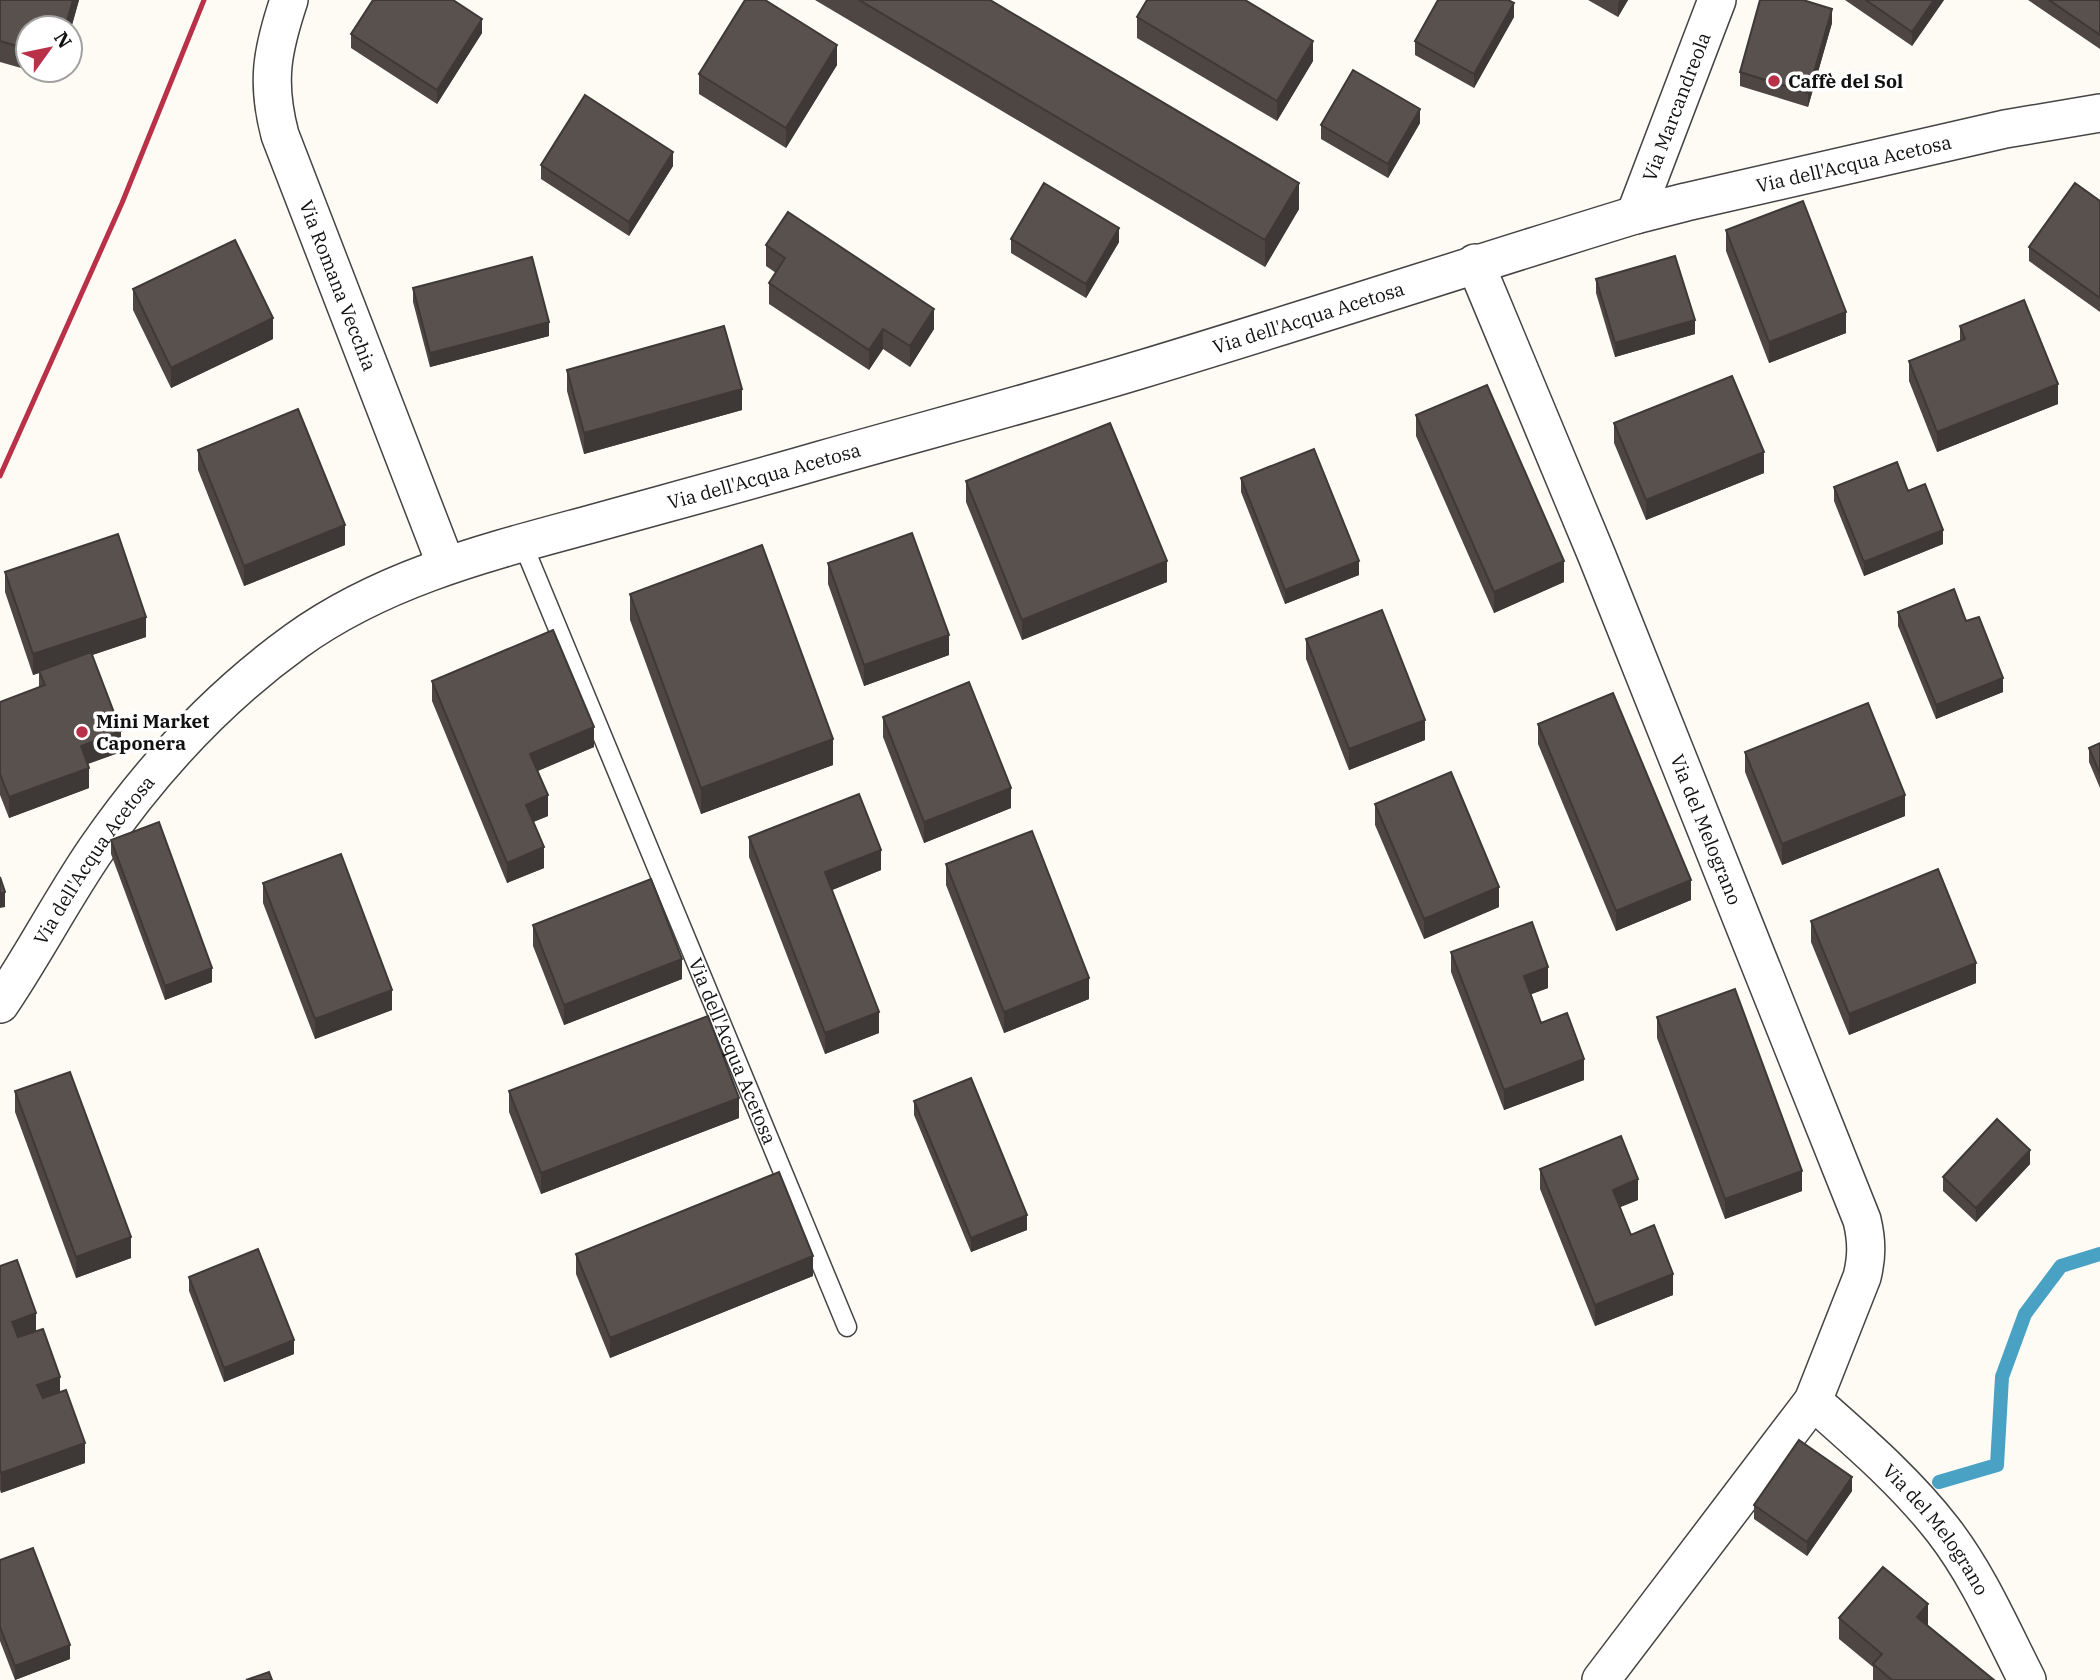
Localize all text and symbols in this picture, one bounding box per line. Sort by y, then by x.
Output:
north arrow [14,14,84,84]
text: N [49,27,77,53]
street label: Via Marcandreola [1637,29,1716,185]
place label: Caffè del Sol [1788,69,1903,93]
marker: Caffè del Sol [1766,73,1782,89]
street label: Via dell'Acqua Acetosa [1754,130,1954,198]
street label: Via Romana Vecchia [294,197,382,374]
street label: Via dell'Acqua Acetosa [1210,276,1407,359]
street label: Via dell'Acqua Acetosa [665,437,863,514]
place label: Mini Market Caponera [96,709,209,755]
marker: Mini Market Caponera [74,724,90,740]
street label: Via del Melograno [1665,751,1747,908]
street label: Via dell'Acqua Acetosa [28,770,160,949]
street label: Via dell'Acqua Acetosa [684,954,782,1148]
street label: Via del Melograno [1878,1459,1994,1599]

